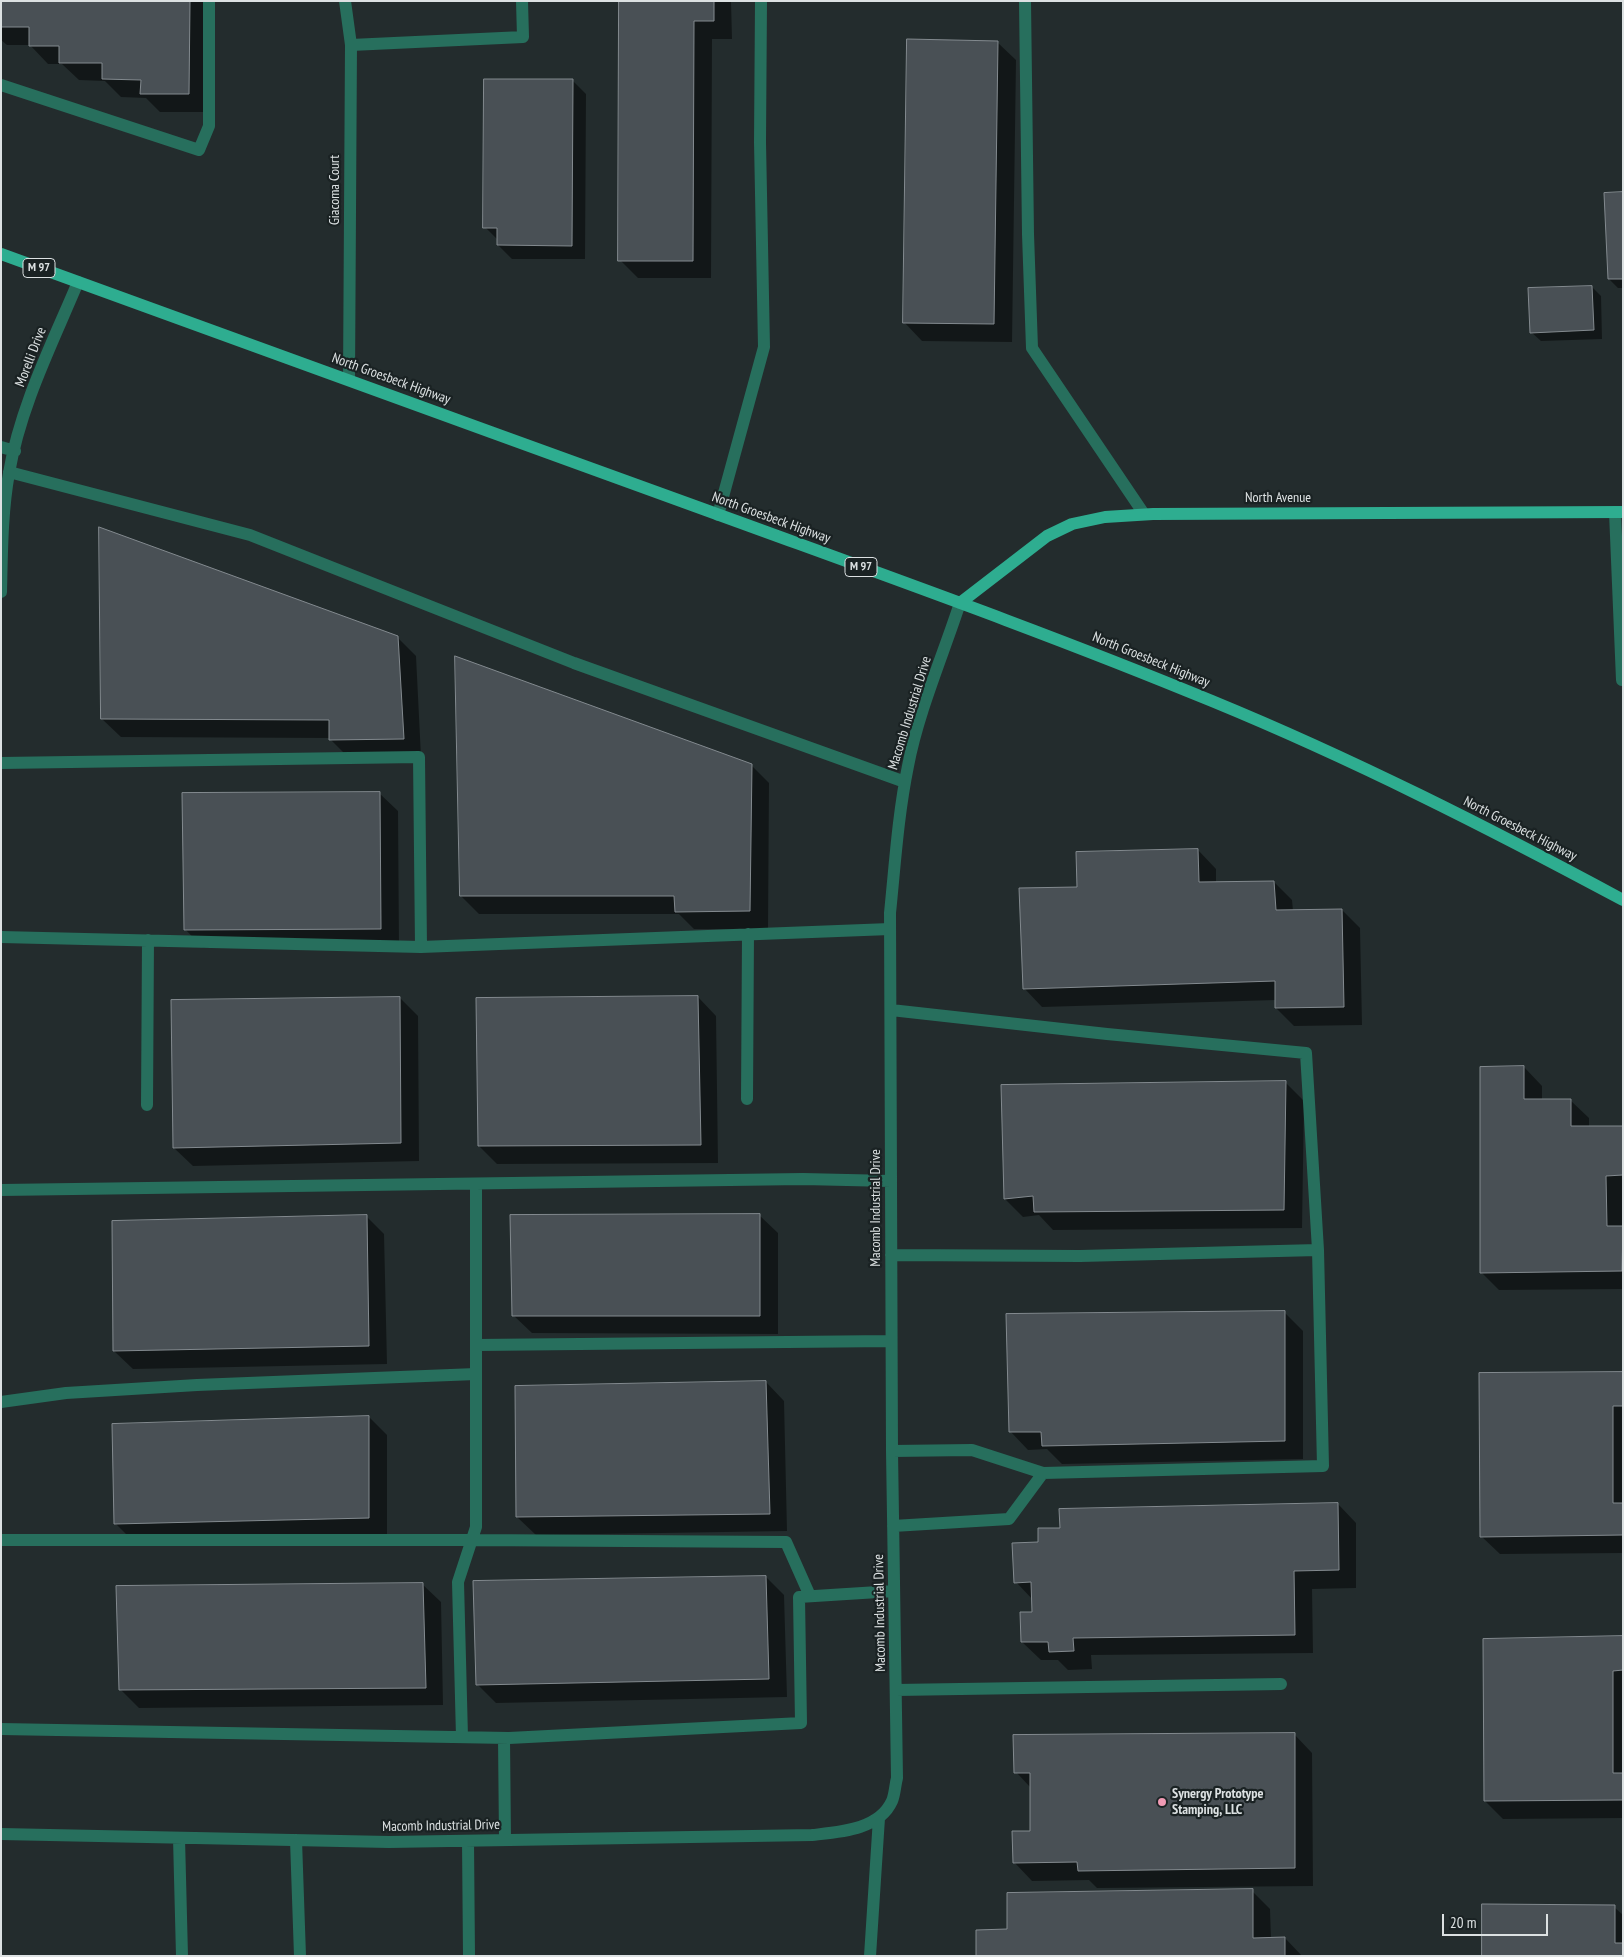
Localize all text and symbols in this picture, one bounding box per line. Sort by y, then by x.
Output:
street label: Giacoma Court [327,155,343,225]
road number: M 97 [23,258,55,278]
street label: Morelli Drive [12,325,50,389]
street label: North Groesbeck Highway [329,350,453,408]
street label: North Groesbeck Highway [709,489,833,547]
street label: North Avenue [1245,490,1311,506]
road number: M 97 [845,558,877,576]
street label: North Groesbeck Highway [1090,629,1212,691]
street label: Macomb Industrial Drive [885,654,935,772]
street label: North Groesbeck Highway [1460,793,1580,865]
street label: Macomb Industrial Drive [868,1149,884,1267]
street label: Macomb Industrial Drive [871,1554,889,1672]
place label: Synergy Prototype Stamping, LLC [1172,1786,1263,1818]
marker: Synergy Prototype Stamping, LLC [1156,1796,1168,1808]
street label: Macomb Industrial Drive [382,1817,500,1835]
scale bar [1444,1904,1550,1936]
text: 20 m [1450,1913,1476,1932]

